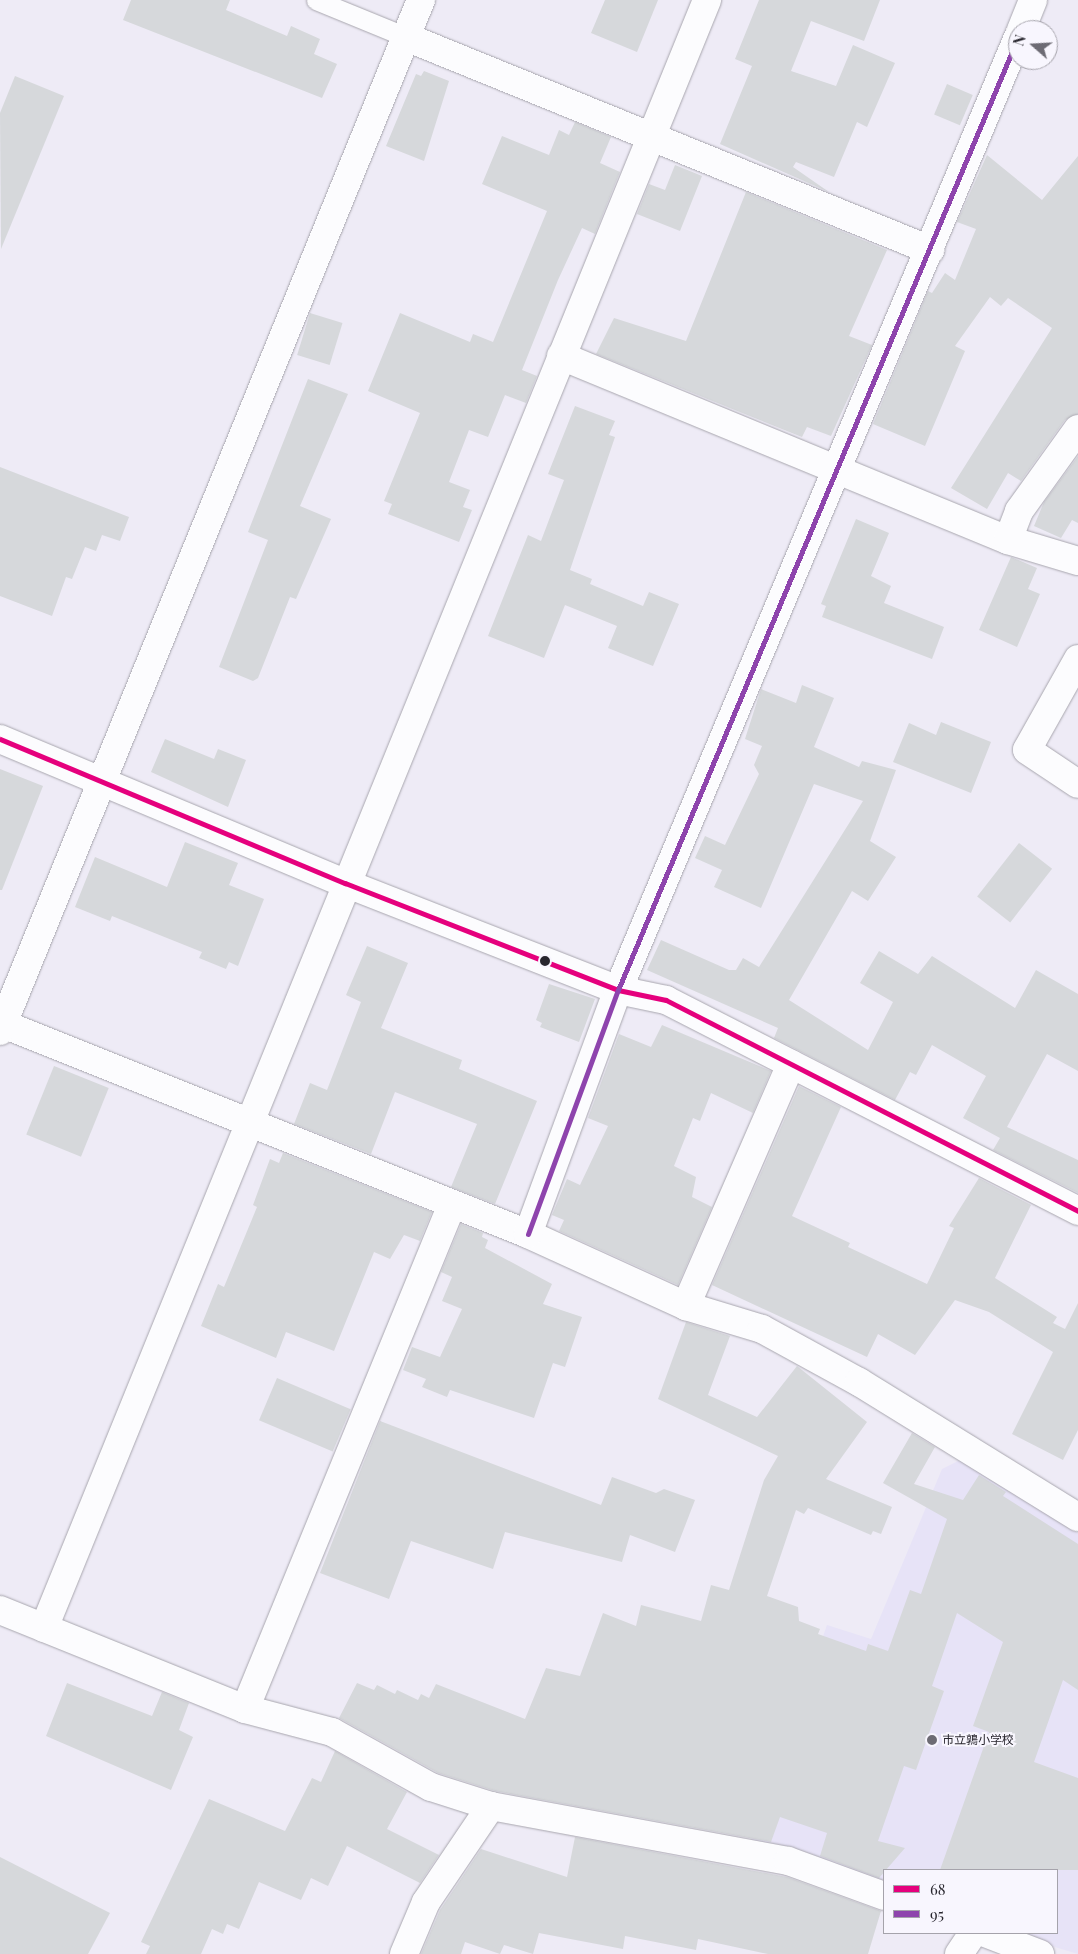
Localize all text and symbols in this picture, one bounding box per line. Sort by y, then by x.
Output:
north arrow [1008,20,1058,70]
text: N [1009,32,1030,48]
unlabelled marker [540,956,550,966]
place label: 市立鶉小学校 [942,1733,1014,1747]
marker: 市立鶉小学校 [926,1734,938,1746]
legend [883,1869,1058,1934]
text: 68 [930,1879,946,1899]
text: 95 [930,1904,944,1924]

